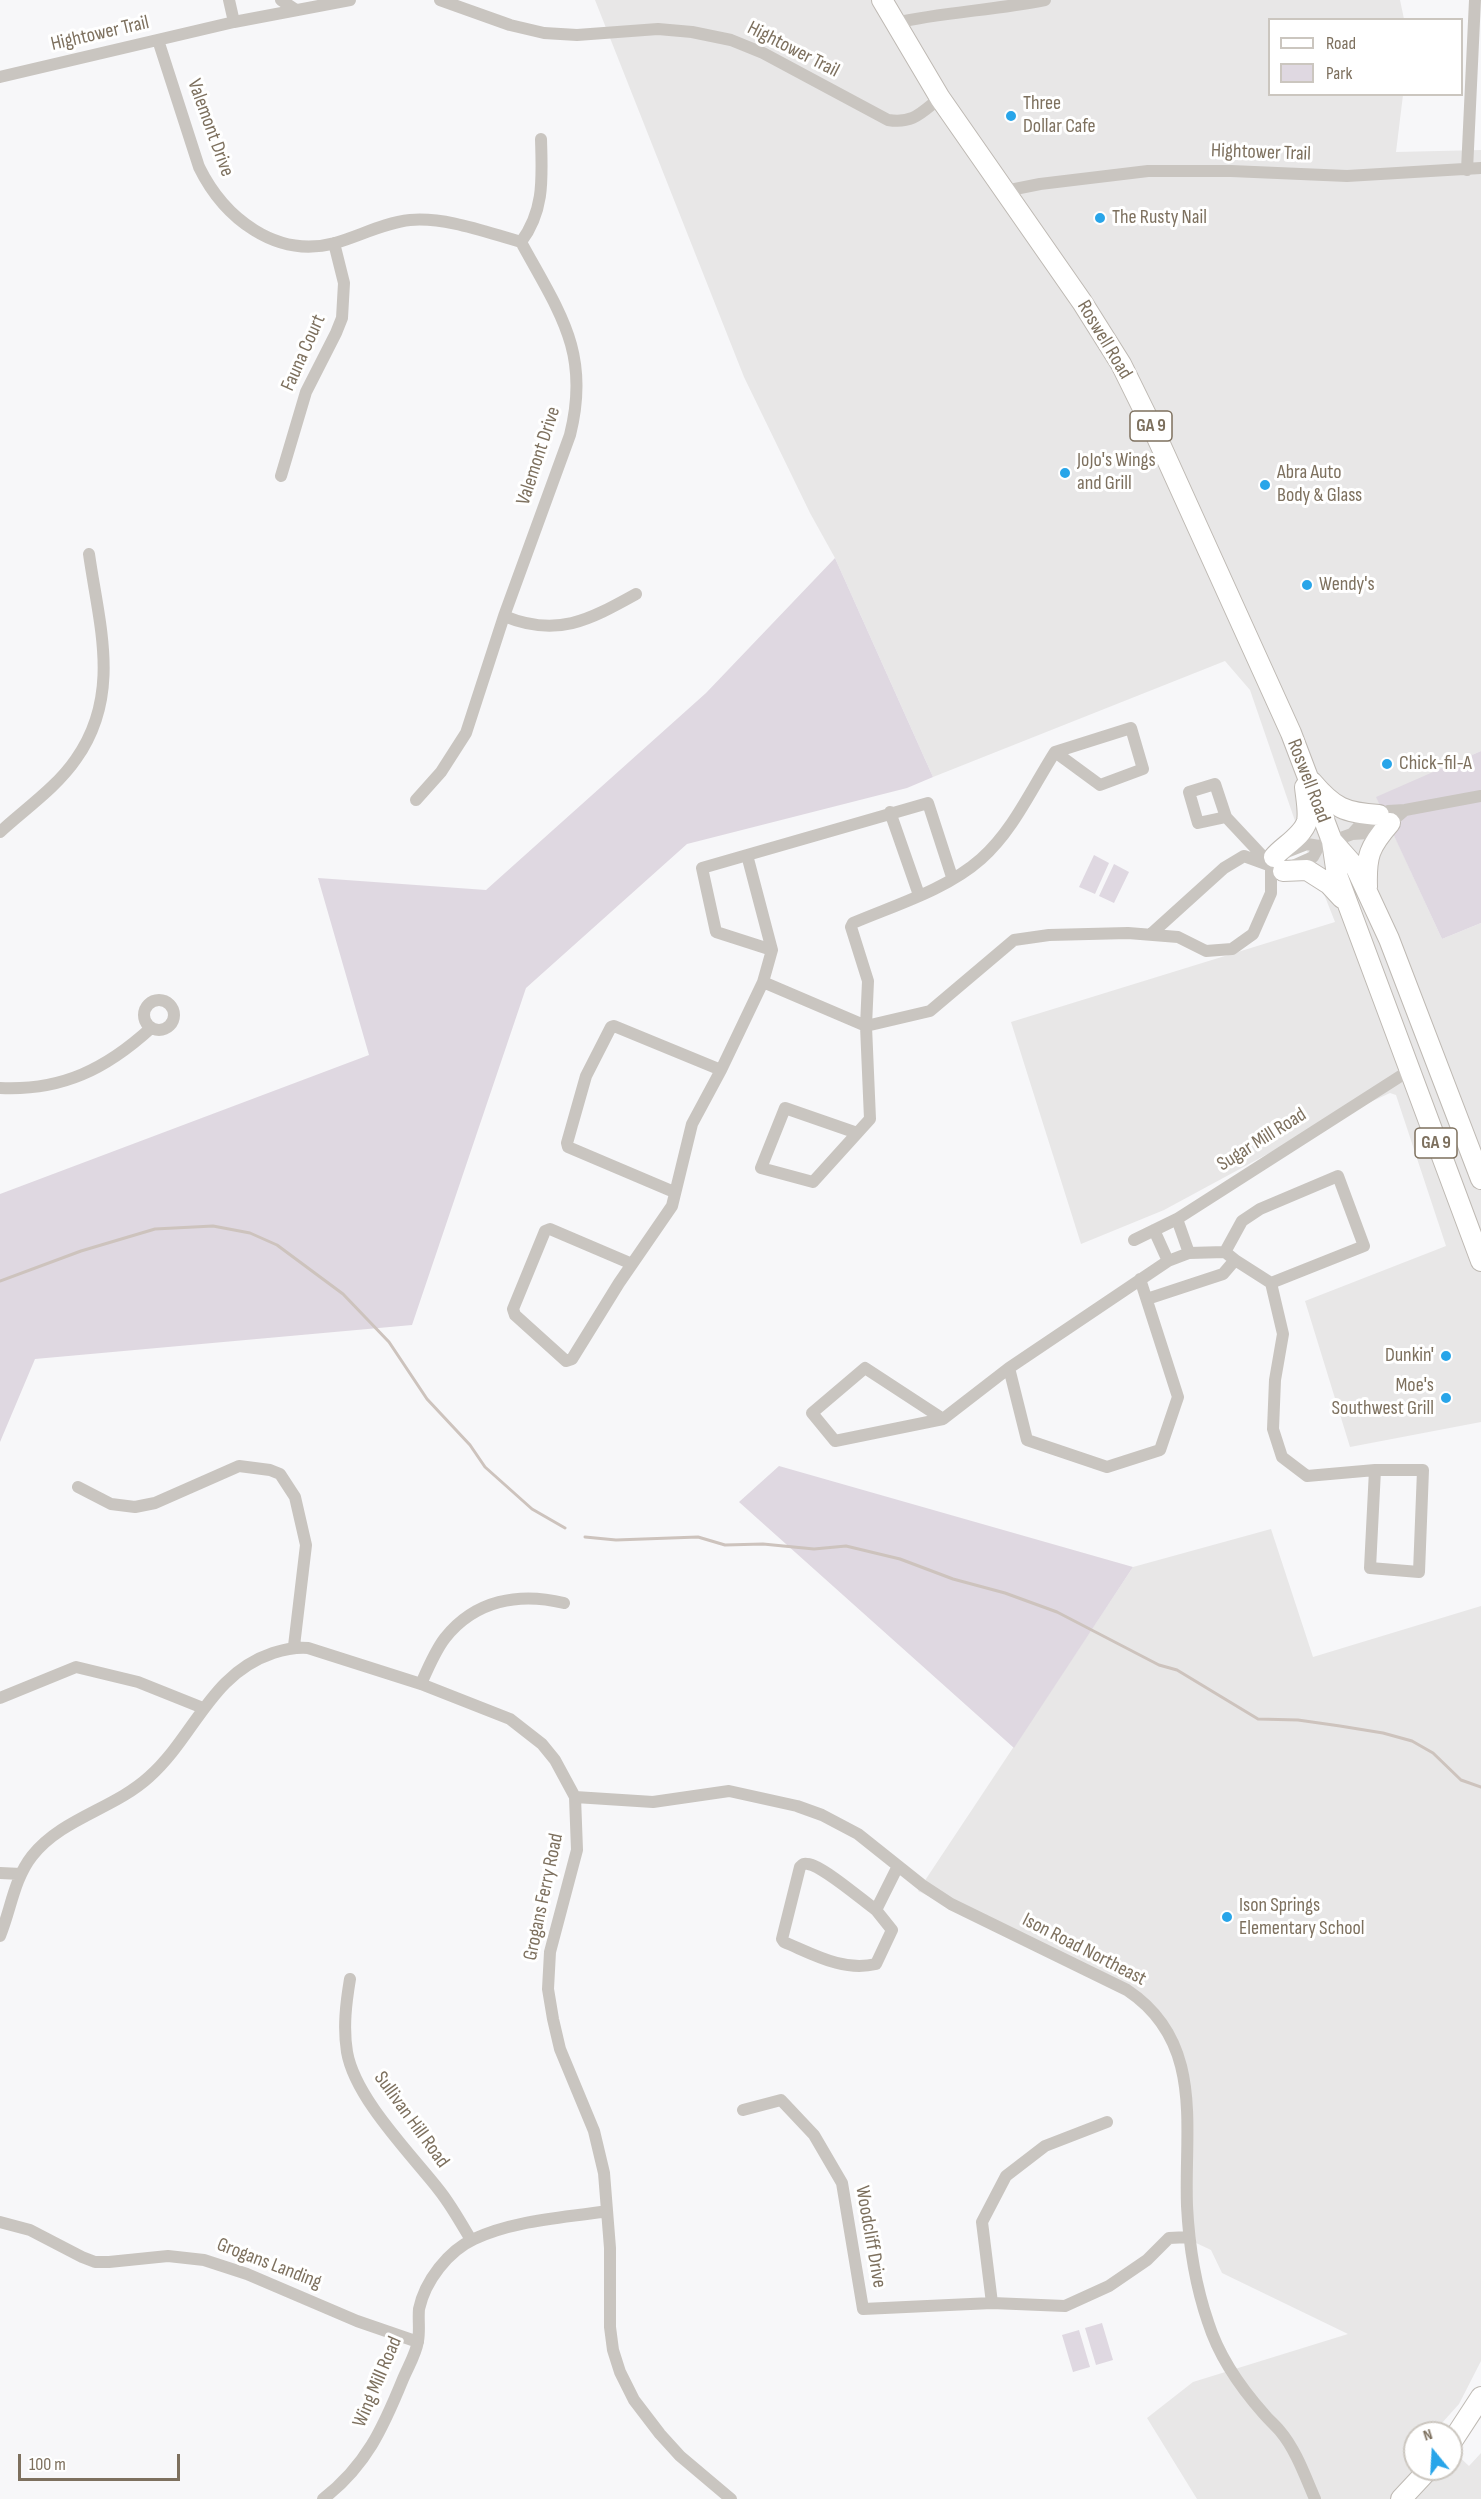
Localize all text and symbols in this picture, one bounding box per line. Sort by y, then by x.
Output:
street label: Hightower Trail [49,11,151,57]
street label: Hightower Trail [743,17,843,83]
legend [1268,18,1463,96]
text: Road [1326,33,1356,54]
text: Park [1326,63,1352,84]
street label: Valemont Drive [181,76,239,180]
place label: Three Dollar Cafe [1023,92,1096,139]
marker: Three Dollar Cafe [1004,109,1018,123]
street label: Hightower Trail [1211,139,1311,167]
place label: The Rusty Nail [1112,206,1207,230]
marker: The Rusty Nail [1093,211,1107,225]
street label: Roswell Road [1071,296,1137,384]
street label: Fauna Court [277,311,331,395]
street label: Valemont Drive [512,404,566,508]
road number: GA 9 [1130,411,1172,441]
place label: JoJo's Wings and Grill [1077,449,1156,496]
place label: Abra Auto Body & Glass [1277,461,1362,508]
marker: JoJo's Wings and Grill [1058,466,1072,480]
marker: Abra Auto Body & Glass [1258,478,1272,492]
place label: Wendy's [1319,573,1375,597]
marker: Wendy's [1300,578,1314,592]
street label: Roswell Road [1281,736,1335,826]
place label: Chick-fil-A [1399,752,1472,776]
marker: Chick-fil-A [1380,757,1394,771]
street label: Sugar Mill Road [1213,1103,1311,1177]
road number: GA 9 [1415,1128,1457,1158]
place label: Dunkin' [1385,1344,1434,1368]
marker: Dunkin' [1439,1349,1453,1363]
place label: Moe's Southwest Grill [1332,1374,1434,1421]
marker: Moe's Southwest Grill [1439,1391,1453,1405]
street label: Grogans Ferry Road [519,1831,569,1963]
place label: Ison Springs Elementary School [1239,1894,1365,1941]
street label: Ison Road Northeast [1018,1908,1150,1992]
marker: Ison Springs Elementary School [1220,1910,1234,1924]
street label: Sullivan Hill Road [368,2067,454,2173]
street label: Woodcliff Drive [849,2184,891,2290]
street label: Grogans Landing [213,2233,325,2295]
street label: Wing Mill Road [348,2333,408,2431]
north arrow [1403,2421,1463,2481]
text: N [1421,2425,1435,2446]
scale bar [21,2442,183,2480]
text: 100 m [29,2454,66,2475]

